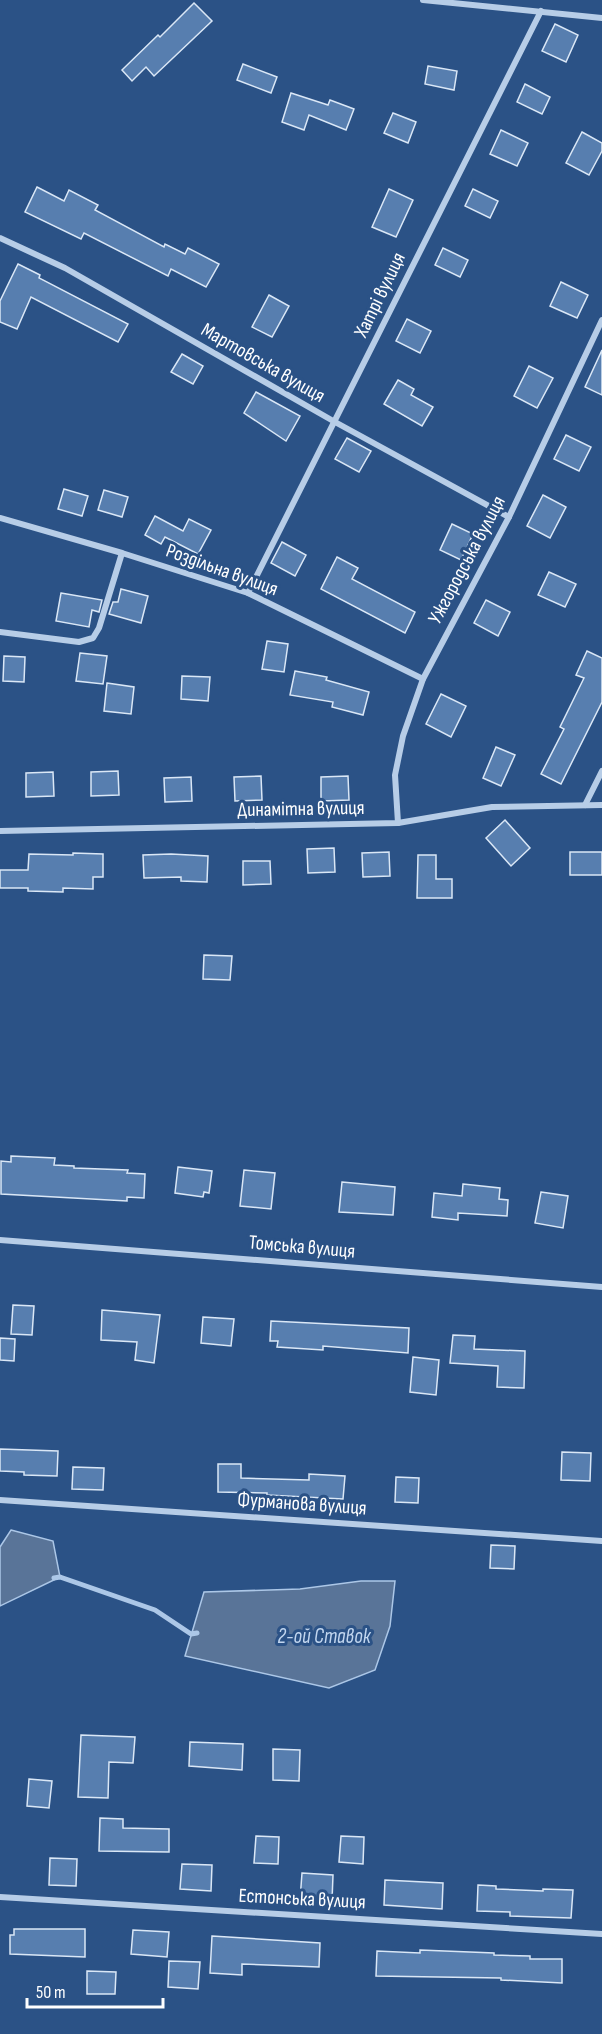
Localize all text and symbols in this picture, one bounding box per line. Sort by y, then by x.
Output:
street label: Хатрі вулиця [349,249,411,342]
street label: Мартовська вулиця [197,318,329,408]
street label: Ужгородська вулиця [423,492,511,628]
street label: Роздільна вулиця [163,539,281,601]
street label: Динамітна вулиця [237,796,365,822]
street label: Томська вулиця [248,1230,356,1264]
street label: Фурманова вулиця [237,1488,367,1520]
water label: 2-ой Ставок [278,1624,372,1649]
street label: Естонська вулиця [238,1884,366,1914]
scale bar [27,1971,164,2009]
text: 50 m [36,1982,66,2003]

